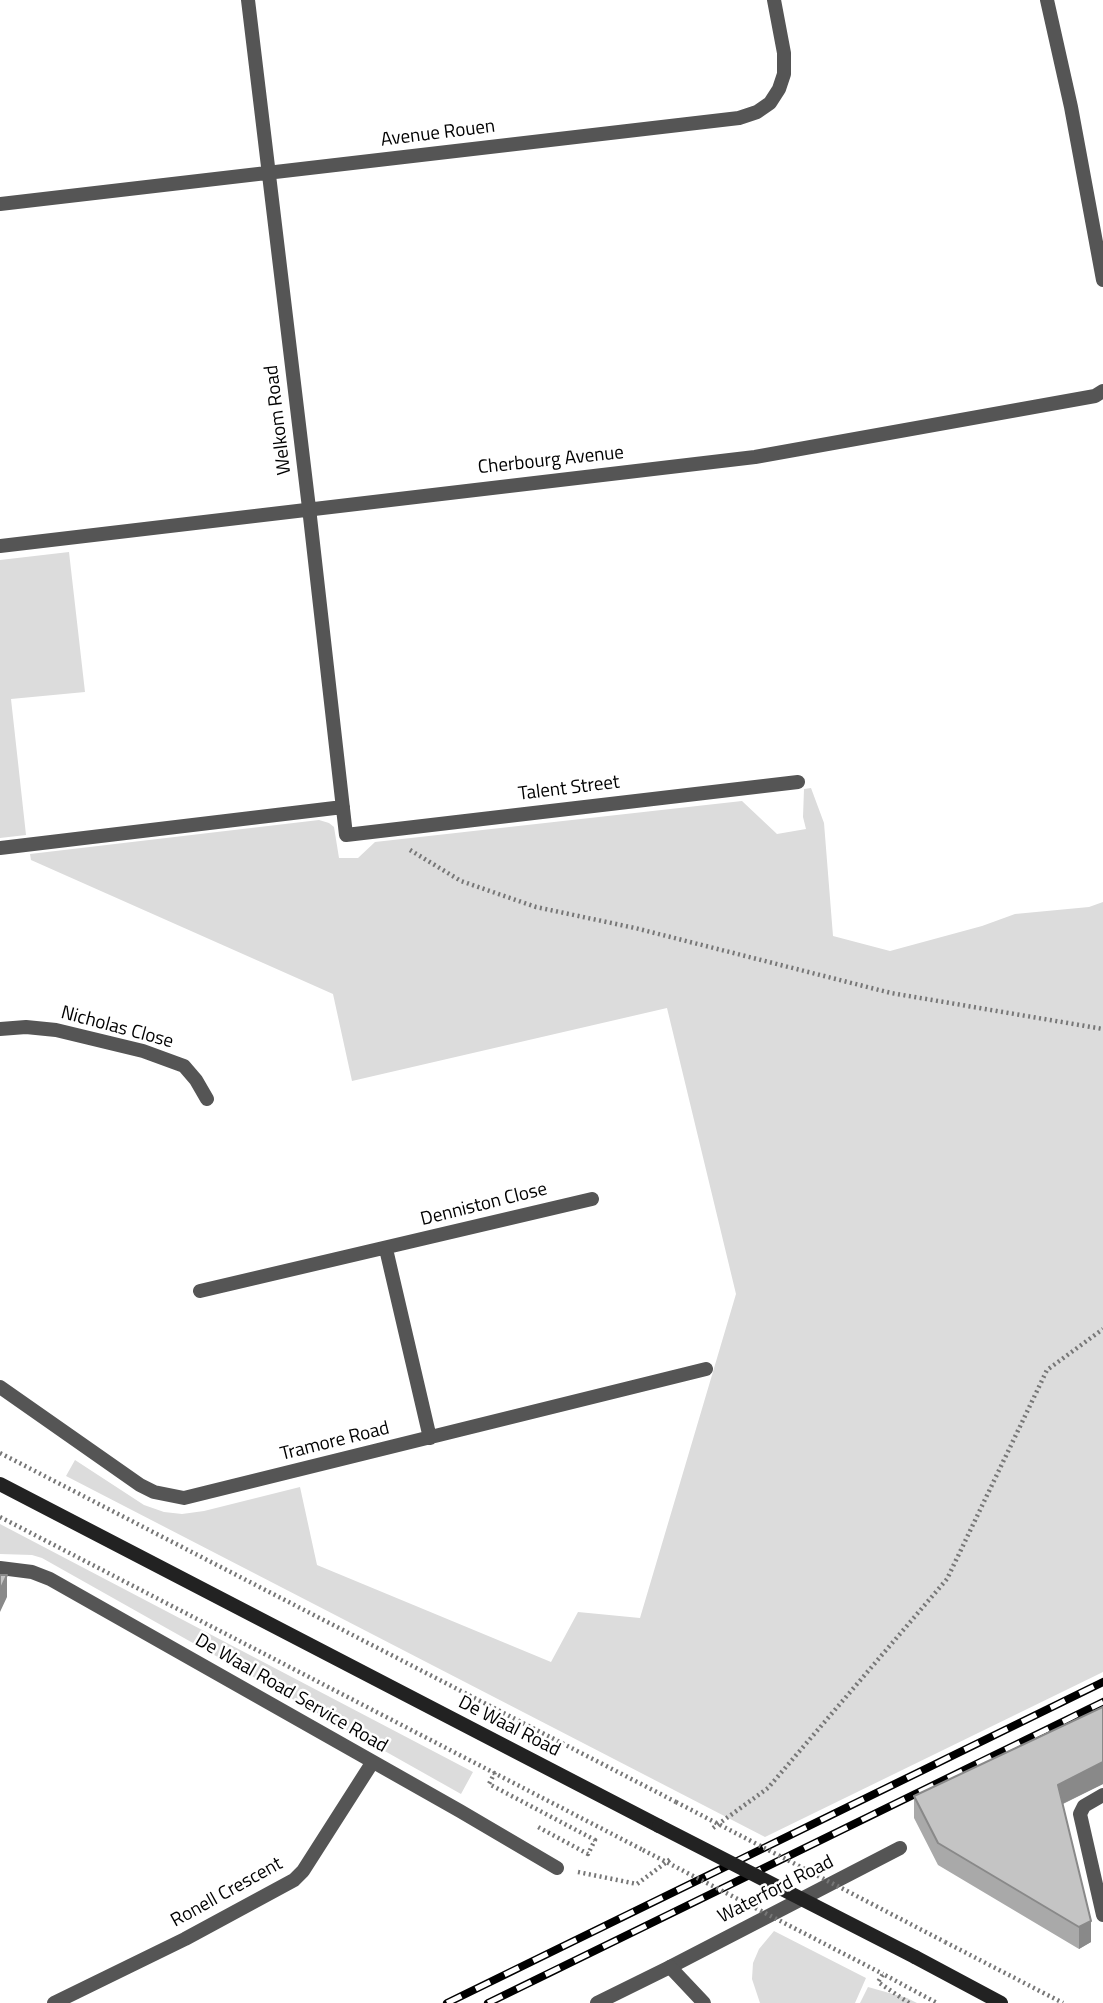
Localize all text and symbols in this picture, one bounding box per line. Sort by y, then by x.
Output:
street label: Avenue Rouen [380,116,496,152]
street label: Welkom Road [261,364,297,476]
street label: Cherbourg Avenue [477,442,625,480]
street label: Talent Street [517,771,621,807]
street label: Nicholas Close [58,1002,176,1054]
street label: Denniston Close [418,1178,550,1232]
street label: Tramore Road [278,1417,392,1467]
street label: De Waal Road Service Road [191,1630,391,1758]
street label: De Waal Road [454,1692,564,1762]
street label: Waterford Road [714,1851,838,1929]
street label: Ronell Crescent [167,1853,287,1933]

